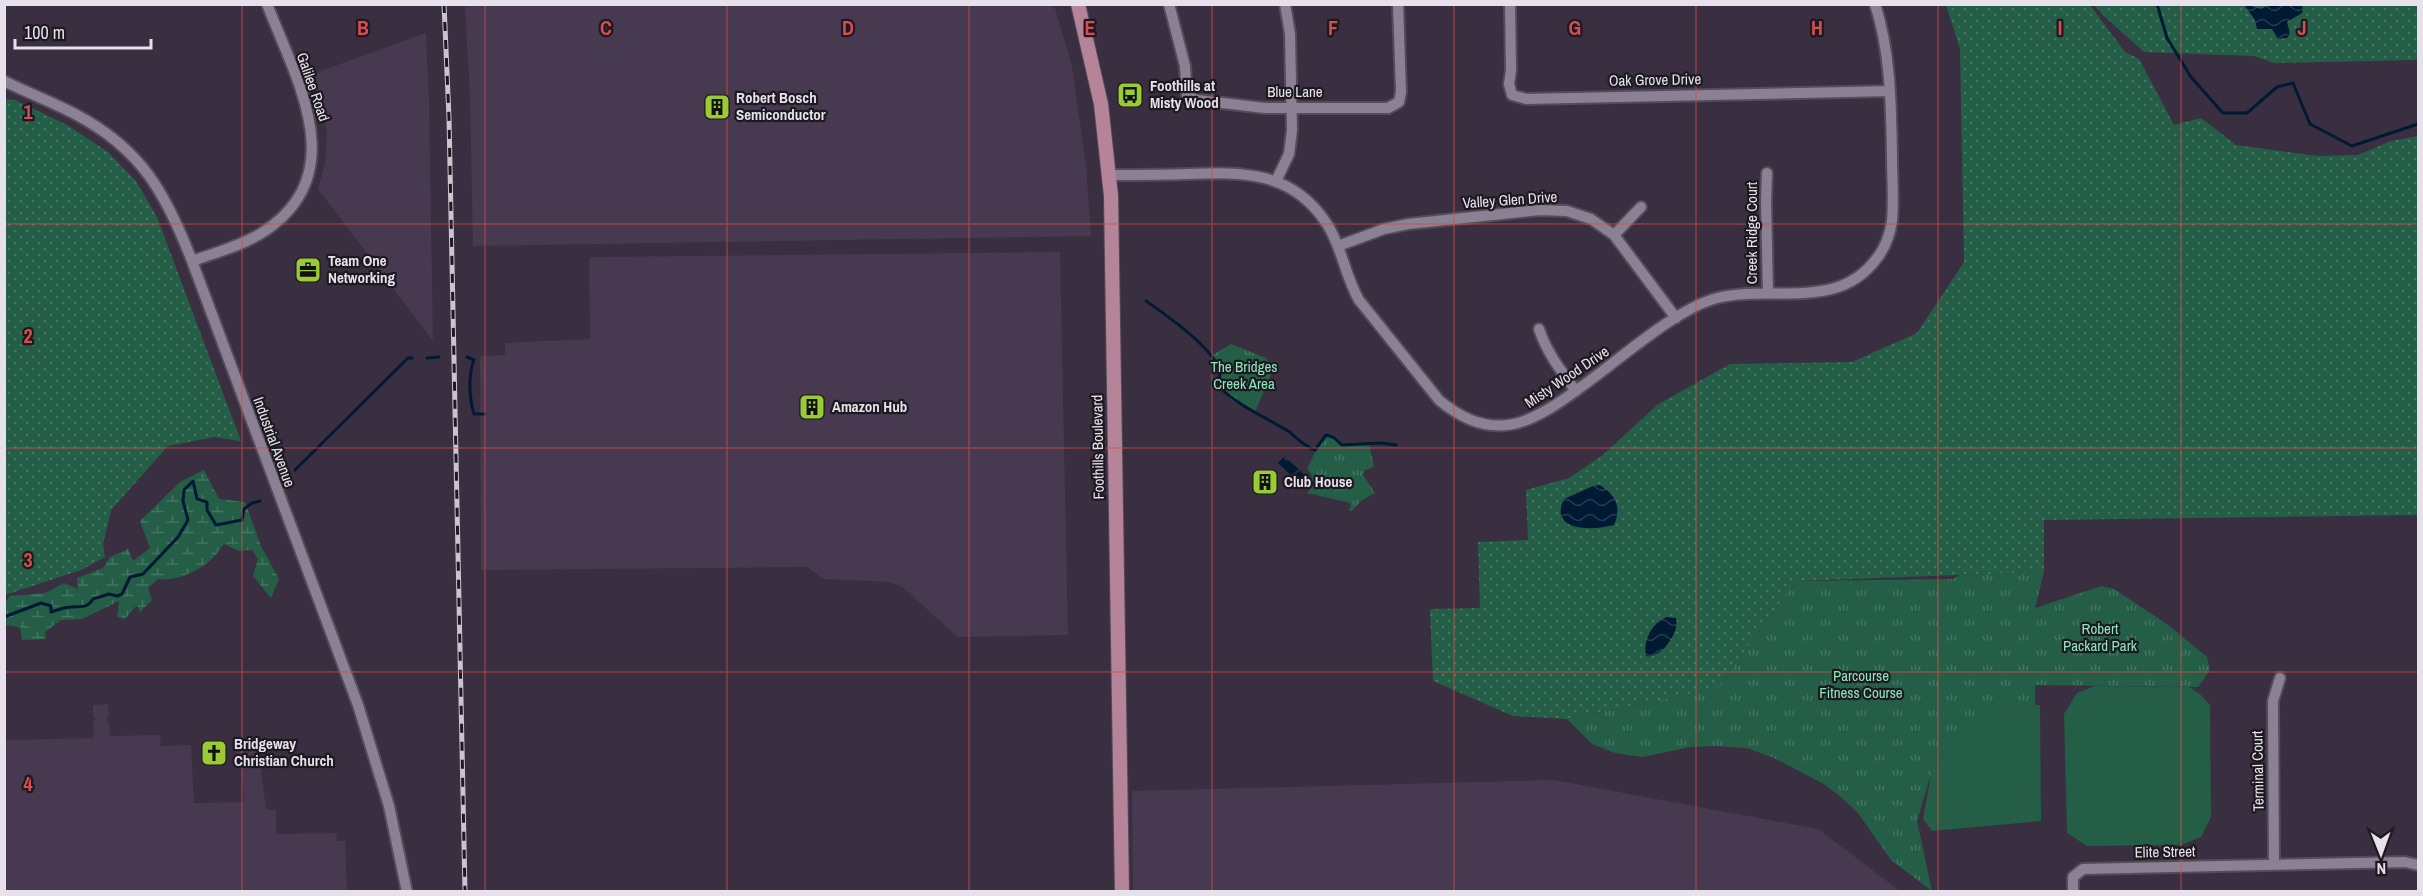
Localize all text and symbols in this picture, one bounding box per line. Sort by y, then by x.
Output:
scale bar [15,12,152,50]
text: B [357,14,369,41]
text: C [600,14,612,41]
text: D [842,14,854,41]
text: E [1085,14,1096,41]
text: F [1328,14,1338,41]
text: G [1569,14,1581,41]
text: H [1811,14,1823,41]
text: I [2058,14,2062,41]
text: J [2297,14,2307,41]
text: 100 m [24,20,65,45]
street label: Galilee Road [292,49,335,124]
street label: Oak Grove Drive [1609,68,1701,91]
place label: Foothills at Misty Wood [1150,75,1219,113]
bus stop icon: Foothills at Misty Wood [1115,80,1145,110]
street label: Blue Lane [1267,81,1323,102]
place label: Robert Bosch Semiconductor [736,87,826,125]
building icon: Robert Bosch Semiconductor [702,92,732,122]
text: 1 [23,98,33,125]
street label: Creek Ridge Court [1741,181,1762,284]
street label: Valley Glen Drive [1462,186,1558,213]
place label: Team One Networking [328,250,395,288]
office icon: Team One Networking [293,255,323,285]
text: 2 [23,322,33,349]
street label: Misty Wood Drive [1520,341,1613,413]
park label: The Bridges Creek Area [1210,356,1278,394]
building icon: Amazon Hub [797,392,827,422]
street label: Industrial Avenue [248,394,301,490]
street label: Foothills Boulevard [1086,394,1109,500]
place label: Amazon Hub [832,396,907,417]
building icon: Club House [1250,467,1280,497]
place label: Club House [1284,471,1353,492]
text: 3 [23,546,33,573]
park label: Robert Packard Park [2063,618,2138,656]
park label: Parcourse Fitness Course [1819,665,1903,703]
street label: Terminal Court [2246,730,2269,812]
place label: Bridgeway Christian Church [234,733,334,771]
church icon: Bridgeway Christian Church [199,738,229,768]
text: 4 [23,770,33,797]
north arrow [2351,824,2411,884]
street label: Elite Street [2134,840,2196,863]
text: N [2376,858,2386,880]

